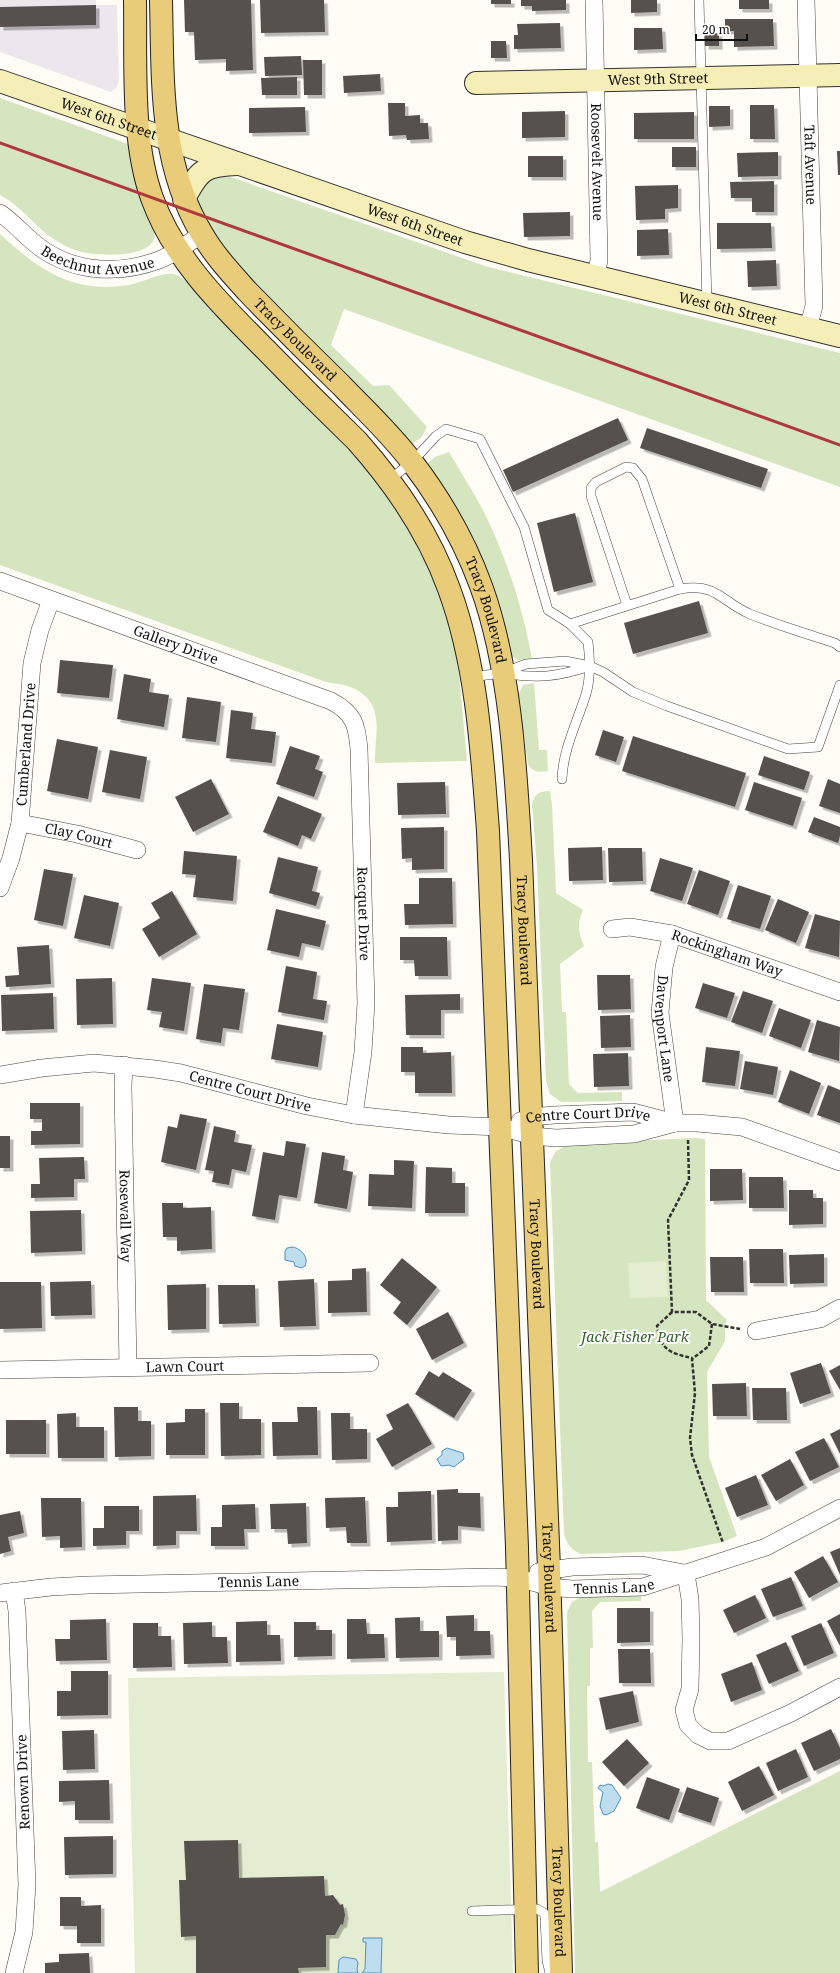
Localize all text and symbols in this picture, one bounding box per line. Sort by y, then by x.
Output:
scale bar [696,16,747,42]
text: 20 m [702,21,730,38]
street label: West 9th Street [607,68,709,89]
street label: West 6th Street [58,93,160,144]
street label: Roosevelt Avenue [587,103,608,221]
street label: Taft Avenue [800,125,821,205]
street label: West 6th Street [364,199,466,250]
street label: Beechnut Avenue [38,241,157,278]
street label: West 6th Street [677,287,779,329]
street label: Tracy Boulevard [250,294,342,385]
street label: Tracy Boulevard [461,554,511,665]
street label: Gallery Drive [131,620,221,668]
street label: Cumberland Drive [11,682,40,807]
street label: Clay Court [43,818,115,852]
street label: Racquet Drive [353,866,375,961]
street label: Tracy Boulevard [513,875,536,986]
street label: Rockingham Way [669,925,785,981]
street label: Davenport Lane [650,974,679,1083]
street label: Centre Court Drive [187,1066,313,1116]
street label: Centre Court Drive [523,1102,653,1128]
street label: Rosewall Way [115,1169,136,1262]
street label: Tracy Boulevard [525,1199,549,1310]
park label: Jack Fisher Park [578,1327,690,1346]
street label: Lawn Court [146,1356,224,1376]
street label: Tracy Boulevard [538,1522,561,1634]
street label: Tennis Lane [218,1571,299,1591]
street label: Tennis Lane [573,1574,657,1598]
street label: Renown Drive [11,1734,34,1830]
street label: Tracy Boulevard [548,1846,571,1958]

